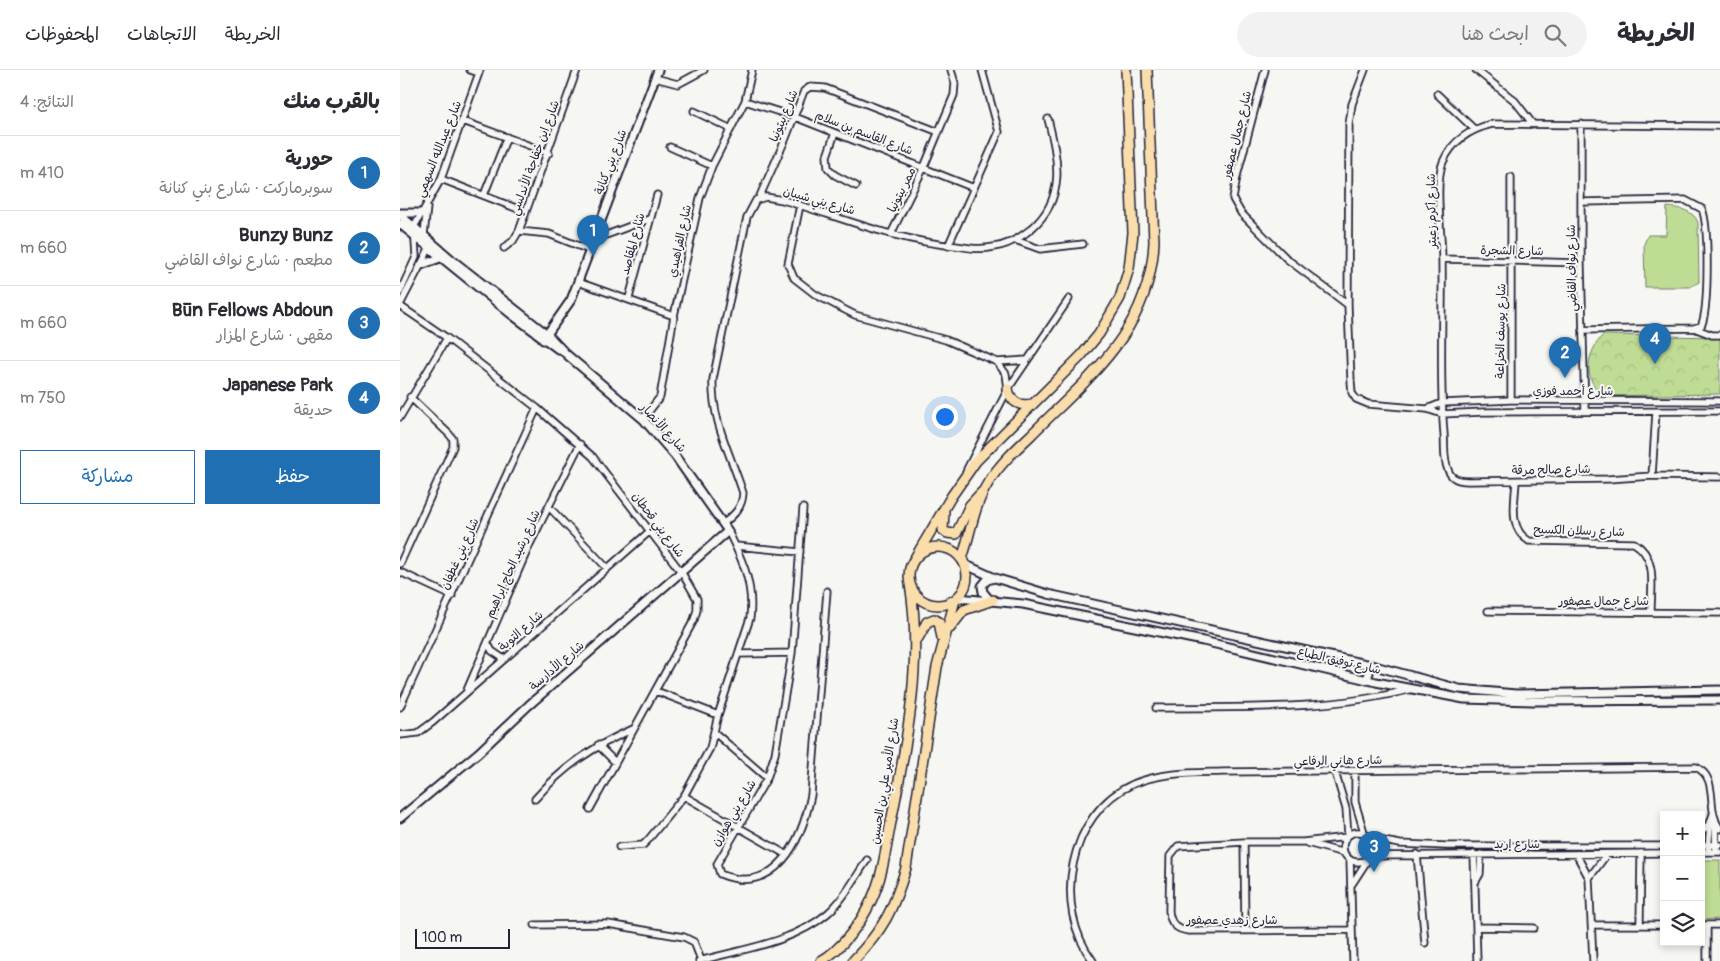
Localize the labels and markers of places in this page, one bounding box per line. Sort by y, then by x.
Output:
pin: 1 [577,215,609,256]
pin: 4 [1639,323,1671,364]
pin: 2 [1549,337,1581,378]
pin: 3 [1358,831,1390,872]

